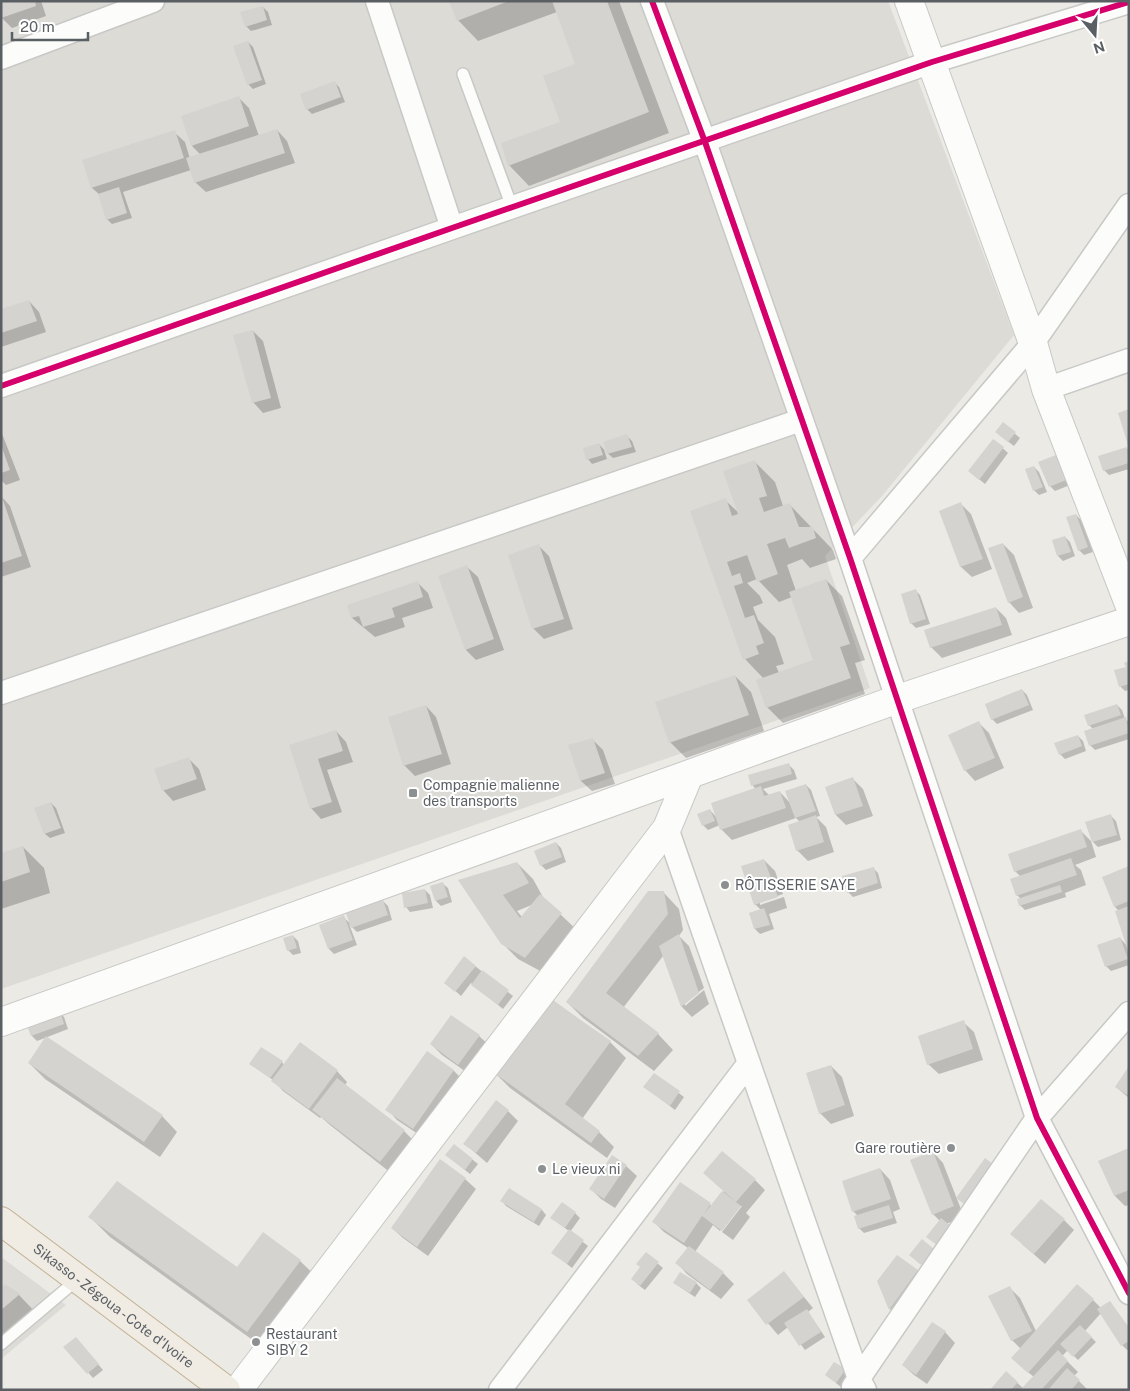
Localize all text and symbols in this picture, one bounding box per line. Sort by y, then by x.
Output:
scale bar [12,10,89,42]
north arrow [1070,10,1120,60]
text: 20 m [20,18,55,35]
text: N [1091,38,1107,57]
place label: Compagnie malienne des transports [423,777,560,809]
marker: Compagnie malienne des transports [407,787,419,799]
place label: RÔTISSERIE SAYE [735,876,855,893]
marker: RÔTISSERIE SAYE [719,879,731,891]
place label: Gare routière [855,1140,941,1156]
marker: Gare routière [945,1142,957,1154]
place label: Le vieux ni [552,1161,620,1177]
marker: Le vieux ni [536,1163,548,1175]
street label: Sikasso - Zégoua - Cote d'Ivoire [30,1240,197,1371]
place label: Restaurant SIBY 2 [266,1326,338,1358]
marker: Restaurant SIBY 2 [250,1336,262,1348]

